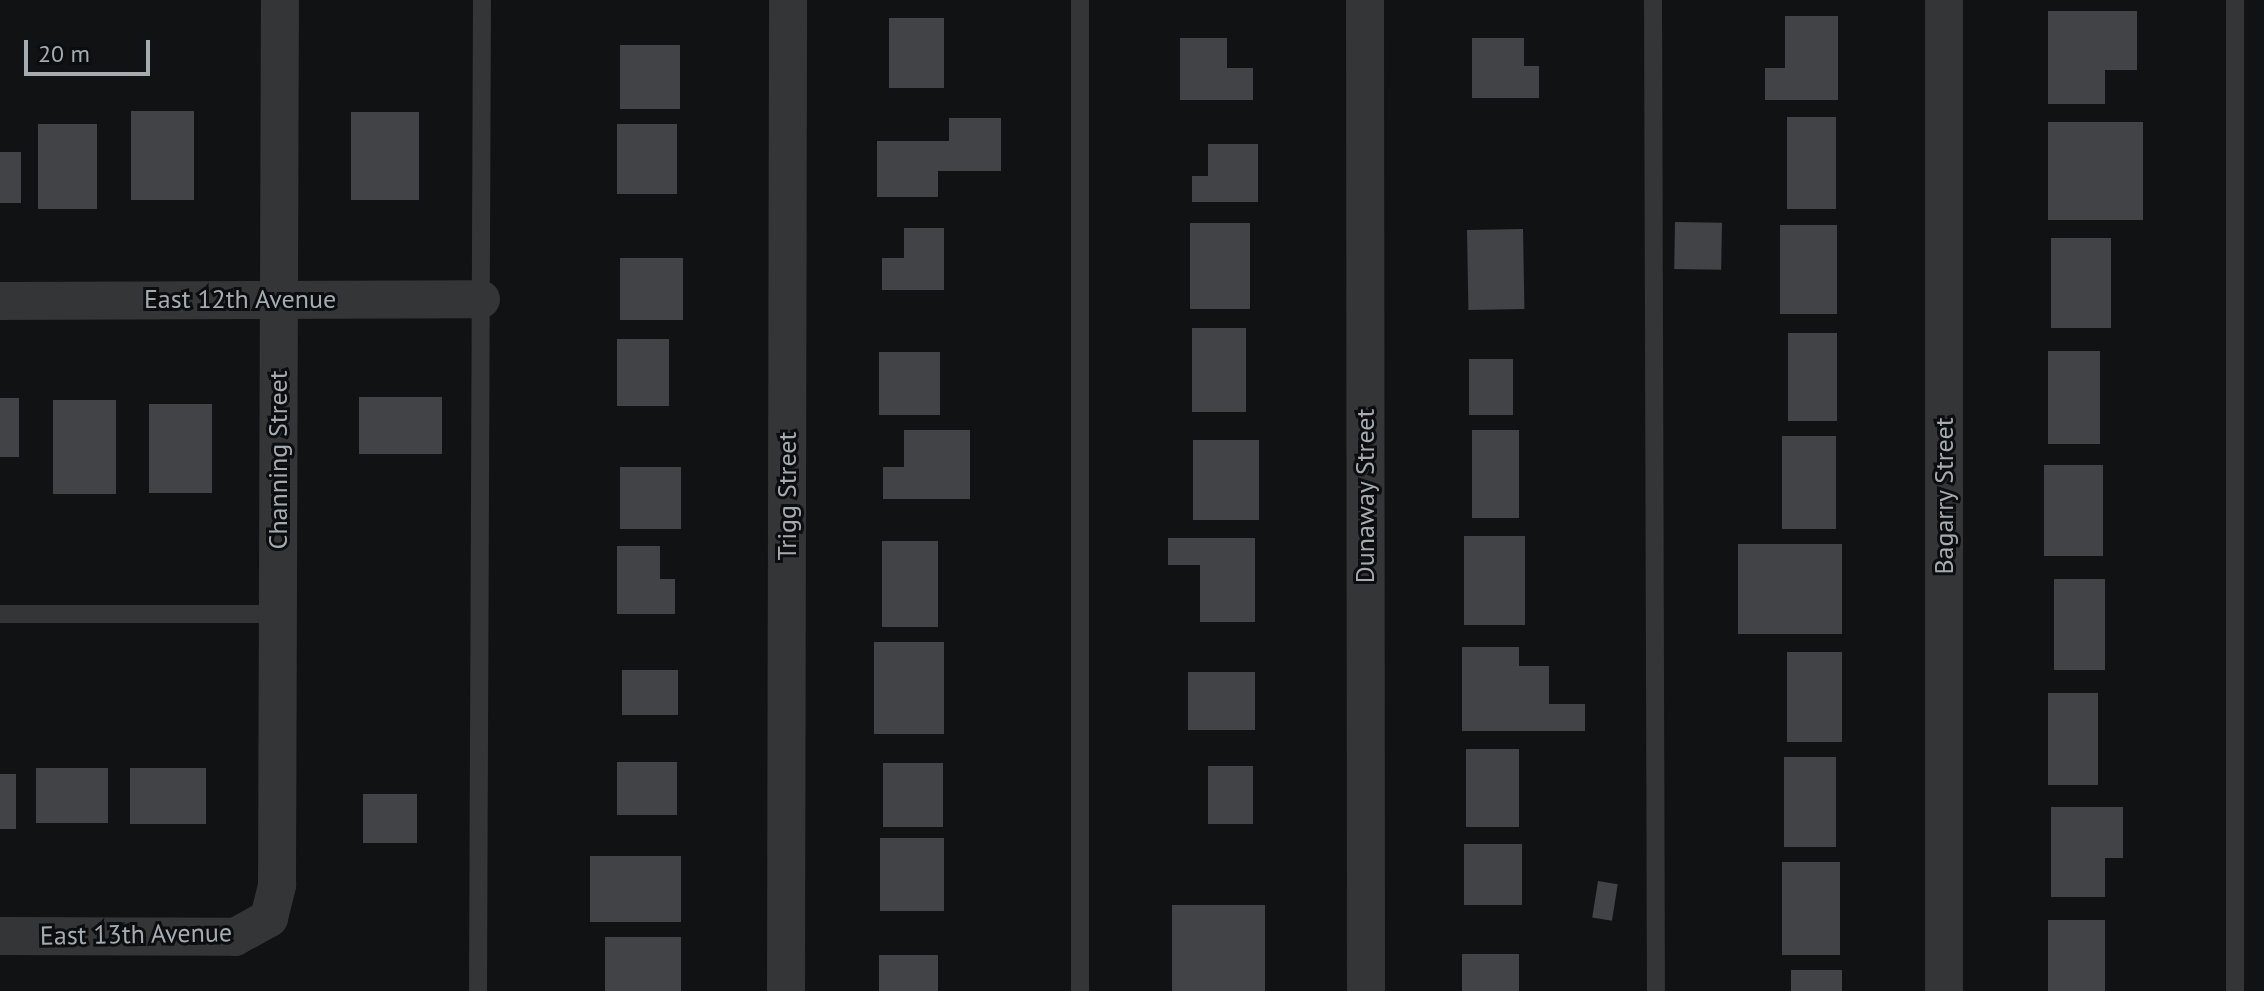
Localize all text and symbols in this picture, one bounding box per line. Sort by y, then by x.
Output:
scale bar [28,24,154,74]
text: 20 m [38,38,90,69]
street label: East 12th Avenue [143,283,337,315]
street label: Channing Street [262,371,294,549]
street label: Dunaway Street [1349,408,1381,584]
street label: Bagarry Street [1928,417,1960,575]
street label: Trigg Street [771,432,803,560]
street label: East 13th Avenue [39,917,233,951]

